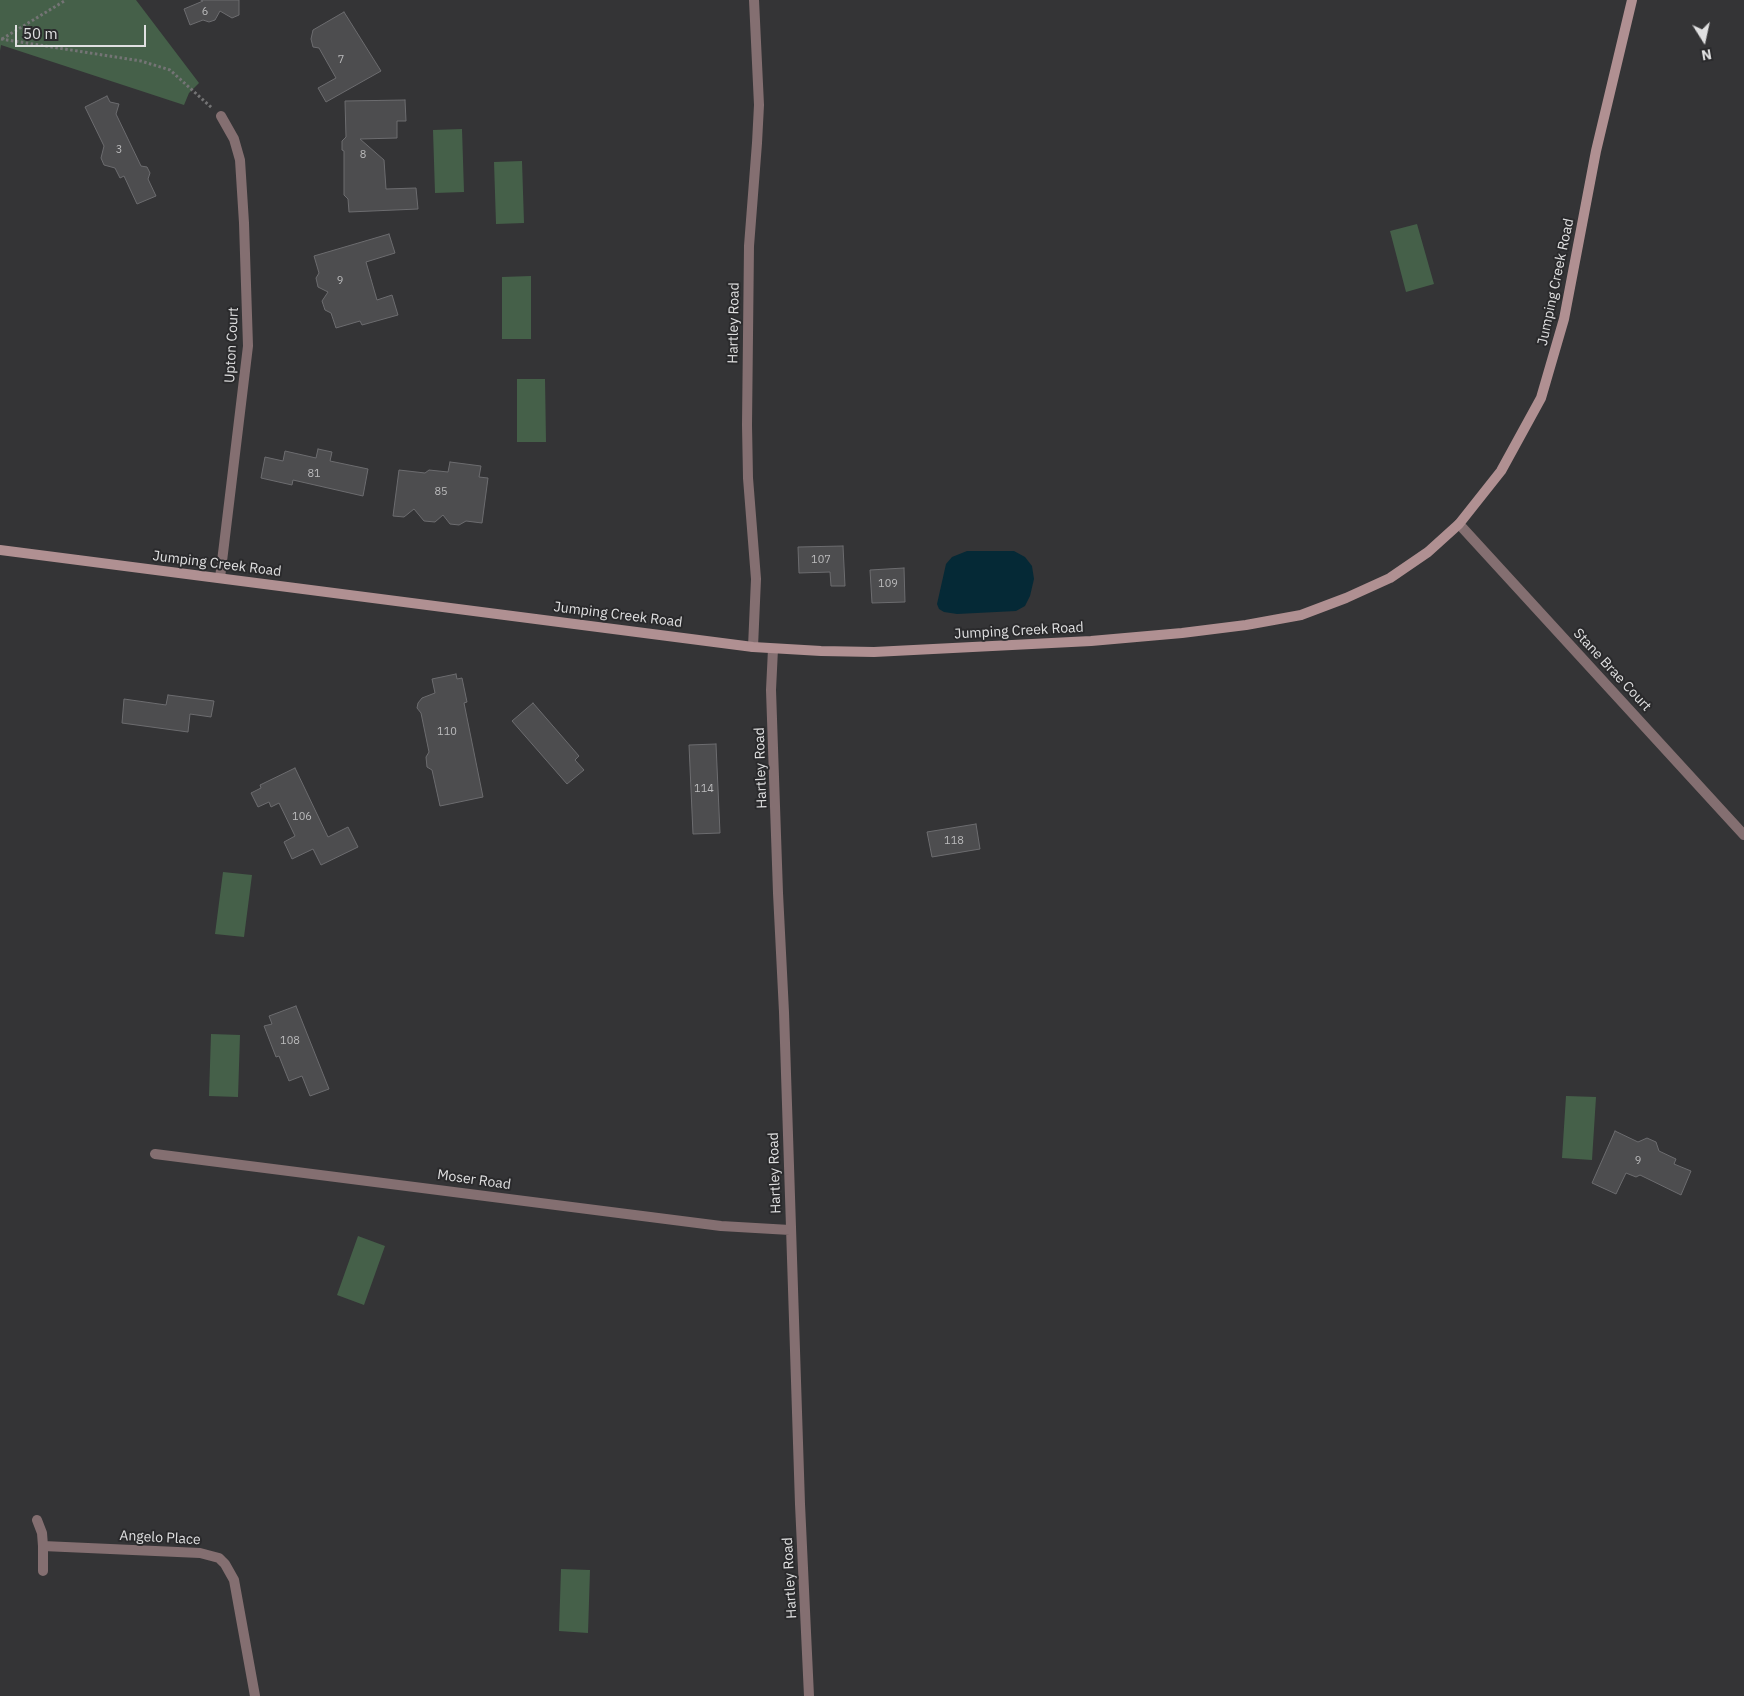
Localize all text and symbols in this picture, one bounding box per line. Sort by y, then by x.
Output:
house number: 6 [202,5,208,19]
scale bar [18,15,149,47]
north arrow [1679,15,1729,65]
text: 50 m [23,24,58,43]
text: N [1700,45,1713,65]
house number: 7 [338,53,344,67]
house number: 3 [116,143,122,157]
house number: 8 [360,148,366,162]
street label: Jumping Creek Road [1534,217,1578,347]
house number: 9 [337,274,343,288]
street label: Hartley Road [725,282,743,364]
street label: Upton Court [222,307,242,383]
house number: 81 [307,467,321,481]
house number: 85 [434,485,448,499]
street label: Jumping Creek Road [152,548,282,580]
house number: 107 [811,553,831,567]
house number: 109 [878,577,898,591]
street label: Jumping Creek Road [553,599,683,631]
street label: Jumping Creek Road [954,619,1084,643]
street label: Stane Brae Court [1569,625,1655,715]
house number: 110 [437,725,457,739]
street label: Hartley Road [751,727,771,809]
house number: 114 [694,782,714,796]
house number: 106 [292,810,312,824]
house number: 118 [944,834,964,848]
house number: 108 [280,1034,300,1048]
street label: Hartley Road [765,1132,785,1214]
house number: 9 [1635,1154,1641,1168]
street label: Moser Road [436,1167,512,1193]
street label: Angelo Place [119,1527,201,1549]
street label: Hartley Road [779,1537,801,1619]

